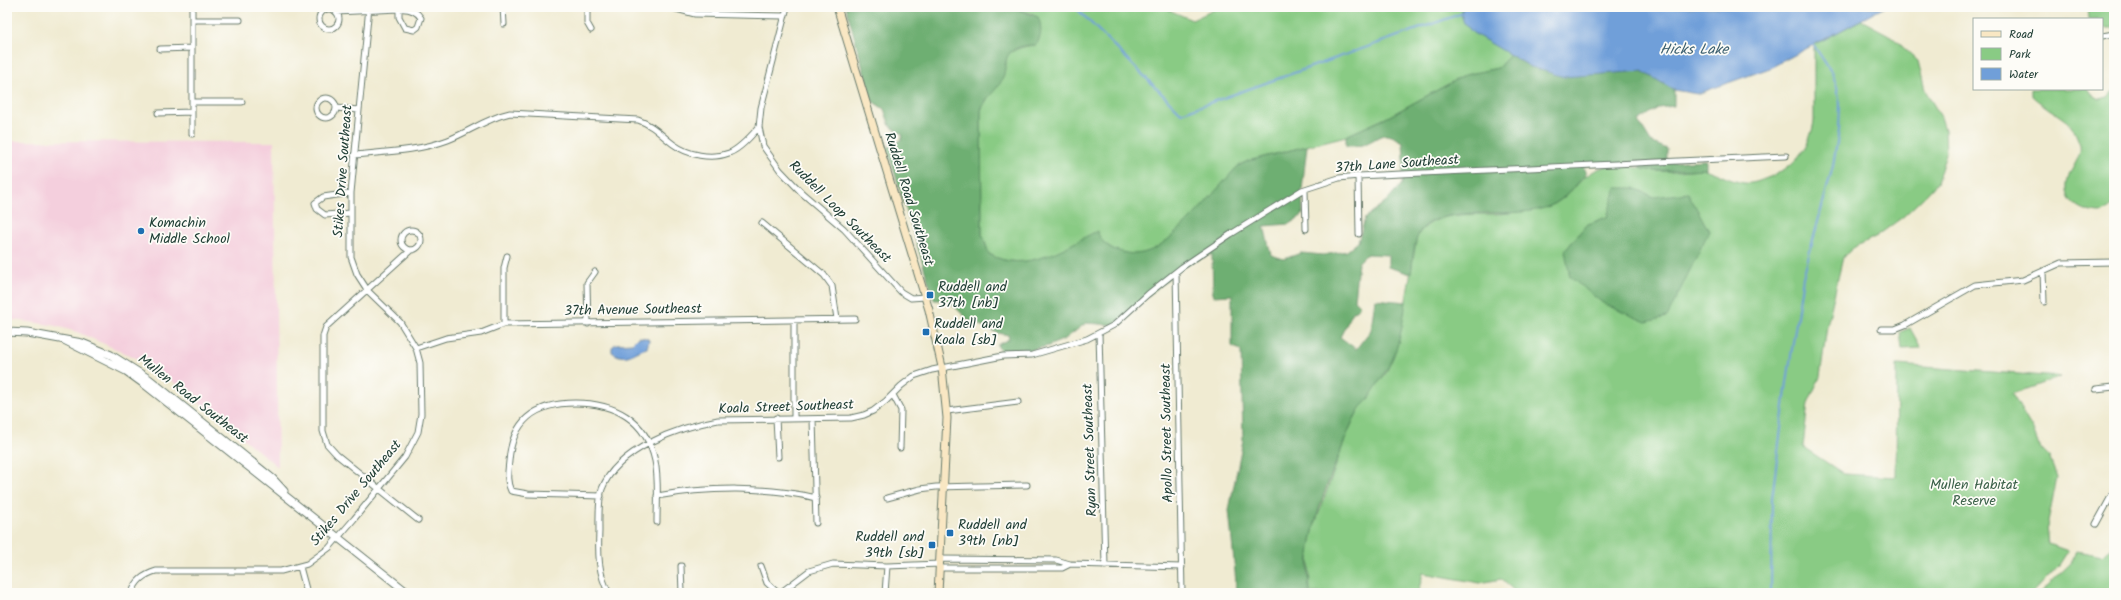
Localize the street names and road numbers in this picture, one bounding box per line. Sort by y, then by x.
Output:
street label: Stikes Drive Southeast [327,103,359,238]
street label: Ruddell Road Southeast [878,129,940,269]
street label: 37th Lane Southeast [1334,149,1460,179]
street label: Ruddell Loop Southeast [783,155,897,269]
street label: 37th Avenue Southeast [564,298,703,322]
street label: Mullen Road Southeast [133,349,254,450]
street label: Apollo Street Southeast [1155,363,1179,503]
street label: Ryan Street Southeast [1077,382,1103,517]
street label: Koala Street Southeast [718,394,855,420]
street label: Stikes Drive Southeast [305,434,408,551]

